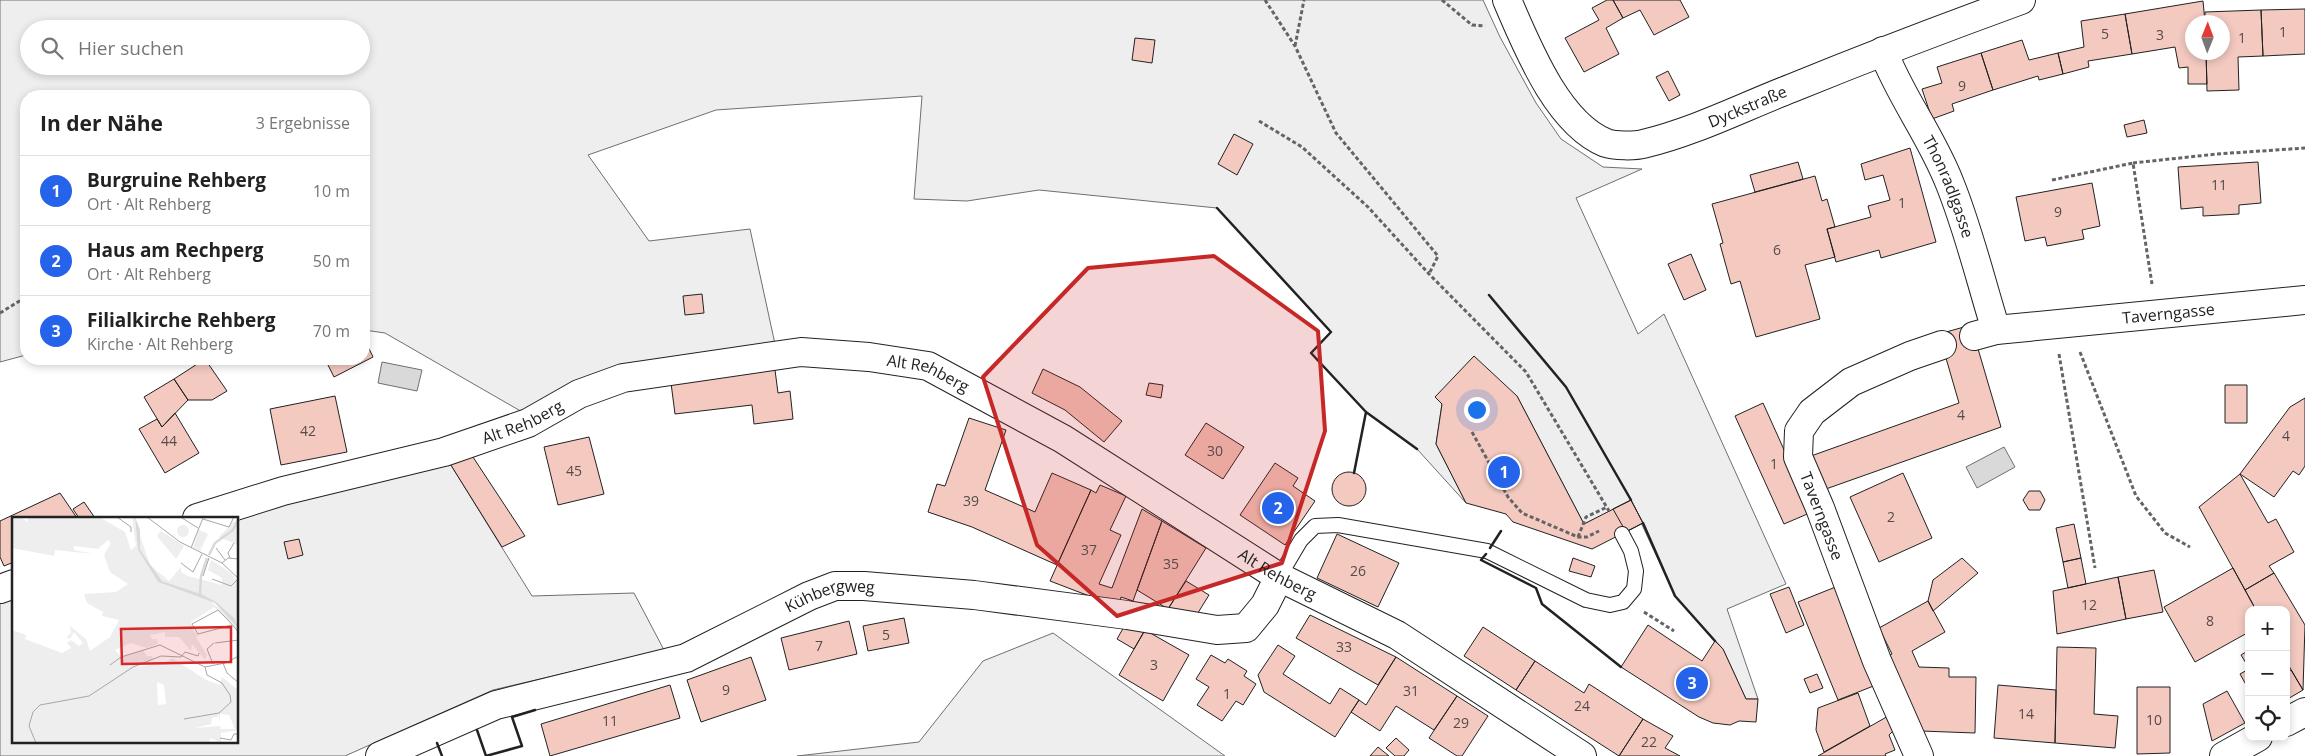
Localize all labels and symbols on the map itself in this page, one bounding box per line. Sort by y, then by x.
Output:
north arrow [2185,15,2230,60]
house number: 1 [2279,22,2287,41]
house number: 5 [2101,24,2109,43]
house number: 3 [2156,25,2164,44]
house number: 1 [2238,28,2246,47]
house number: 9 [1958,76,1966,95]
street label: Dyckstraße [1705,80,1790,133]
street label: Thonradlgasse [1918,131,1979,241]
house number: 11 [2211,175,2227,194]
house number: 1 [1898,193,1906,212]
house number: 9 [2054,202,2062,221]
house number: 6 [1773,240,1781,259]
street label: Taverngasse [2121,298,2216,329]
street label: Alt Rehberg [886,349,973,397]
street label: Alt Rehberg [479,394,567,449]
your location [1464,397,1490,423]
house number: 4 [1957,405,1965,424]
house number: 42 [300,421,316,440]
house number: 4 [2282,426,2290,445]
house number: 44 [161,431,177,450]
house number: 30 [1207,441,1223,460]
pin: 1 [1488,453,1520,491]
house number: 1 [1770,454,1778,473]
house number: 45 [566,461,582,480]
street label: Taverngasse [1795,469,1849,563]
pin: 2 [1262,489,1294,527]
house number: 39 [963,491,979,510]
house number: 2 [1887,507,1895,526]
inset map [12,517,239,744]
house number: 37 [1081,540,1097,559]
street label: Alt Rehberg [1234,543,1321,605]
house number: 35 [1163,554,1179,573]
house number: 26 [1350,561,1366,580]
street label: Kühbergweg [781,575,876,618]
house number: 12 [2081,595,2097,614]
house number: 8 [2206,611,2214,630]
house number: 5 [882,625,890,644]
house number: 7 [815,636,823,655]
house number: 33 [1336,637,1352,656]
house number: 3 [1150,655,1158,674]
pin: 3 [1676,664,1708,702]
house number: 9 [722,680,730,699]
house number: 31 [1403,681,1419,700]
house number: 1 [1223,684,1231,703]
house number: 24 [1574,696,1590,715]
house number: 14 [2018,704,2034,723]
house number: 10 [2146,710,2162,729]
house number: 11 [602,711,618,730]
house number: 29 [1453,713,1469,732]
house number: 22 [1641,732,1657,751]

